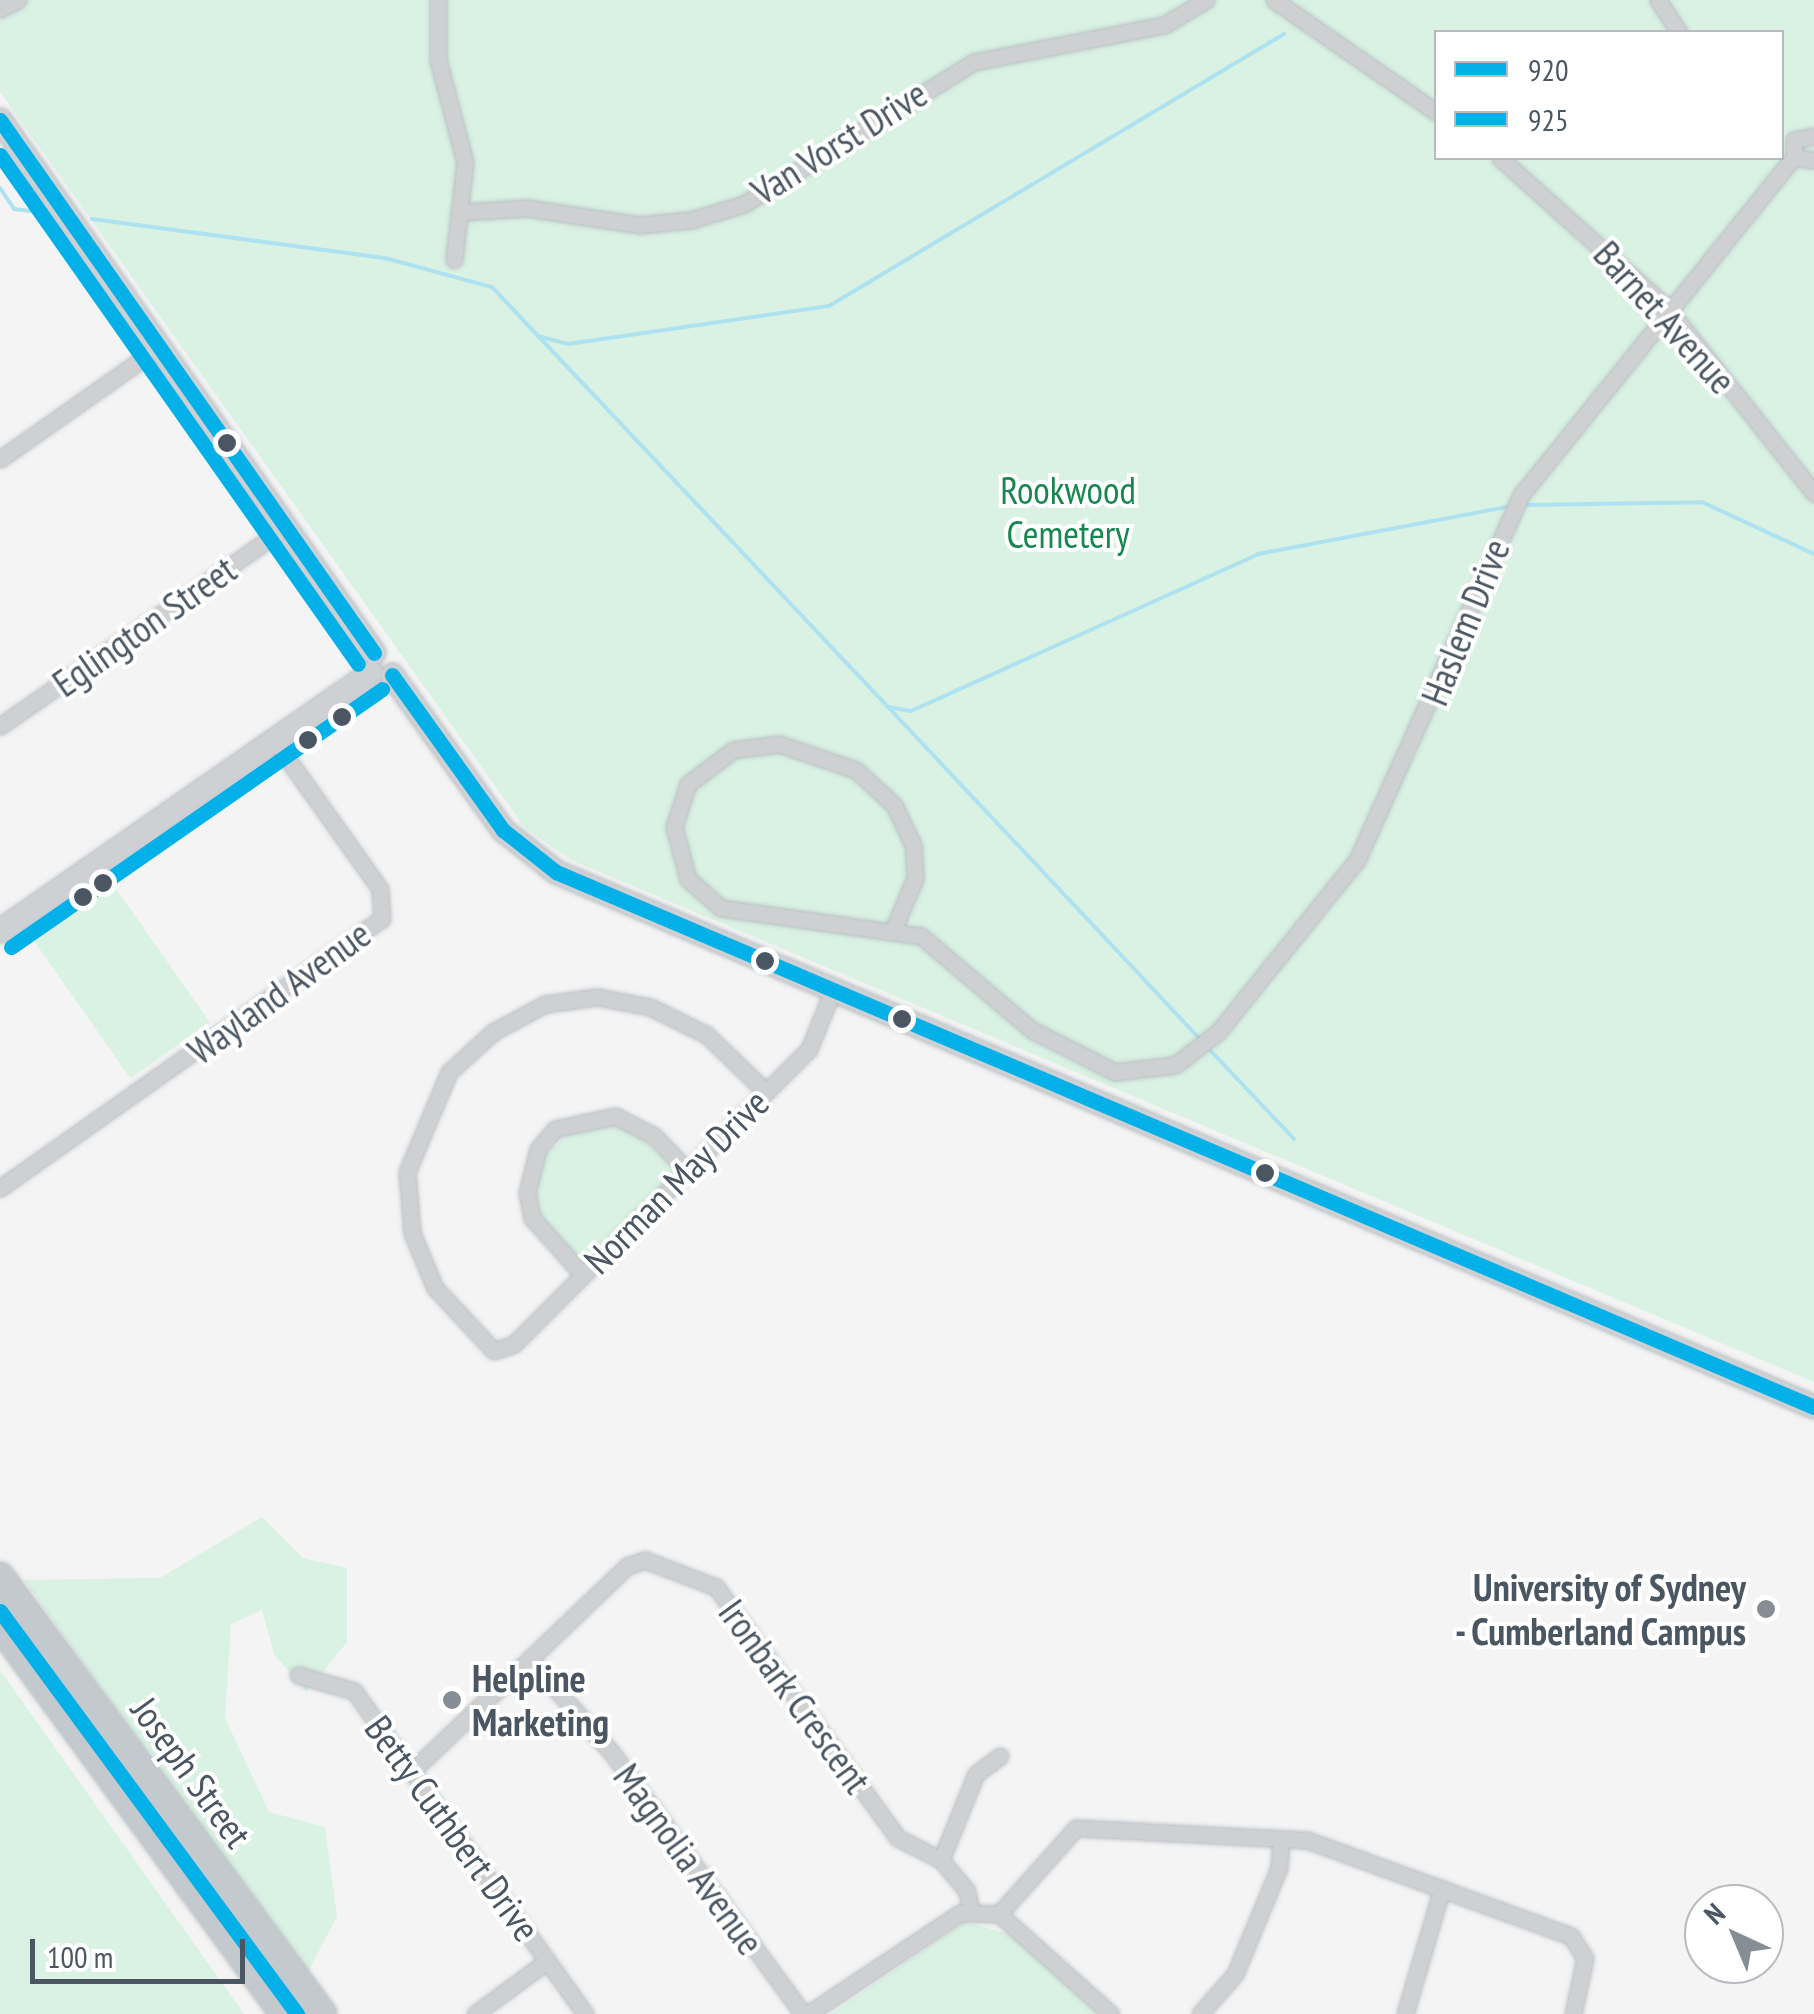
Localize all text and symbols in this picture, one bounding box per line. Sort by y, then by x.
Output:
legend [1434,30,1784,160]
text: 920 [1528,50,1569,89]
street label: Van Vorst Drive [743,70,935,214]
text: 925 [1528,100,1569,139]
street label: Barnet Avenue [1584,231,1746,403]
unlabelled marker [217,433,237,453]
park label: Rookwood Cemetery [1000,467,1136,556]
street label: Haslem Drive [1411,532,1519,712]
street label: Eglington Street [44,546,244,706]
unlabelled marker [332,707,352,727]
unlabelled marker [298,730,318,750]
unlabelled marker [93,873,113,893]
unlabelled marker [73,887,93,907]
street label: Wayland Avenue [179,910,379,1074]
unlabelled marker [755,951,775,971]
unlabelled marker [892,1009,912,1029]
street label: Norman May Drive [574,1079,778,1283]
unlabelled marker [1255,1163,1275,1183]
place label: University of Sydney - Cumberland Campus [1452,1564,1746,1654]
street label: Ironbark Crescent [709,1590,881,1802]
marker: University of Sydney - Cumberland Campus [1755,1598,1777,1620]
place label: Helpline Marketing [472,1655,609,1745]
street label: Joseph Street [122,1688,262,1856]
marker: Helpline Marketing [441,1689,463,1711]
street label: Betty Cuthbert Drive [356,1706,550,1950]
street label: Magnolia Avenue [604,1754,774,1964]
north arrow [1684,1884,1784,1984]
text: N [1696,1895,1732,1932]
scale bar [35,1919,250,1981]
text: 100 m [47,1937,113,1976]

